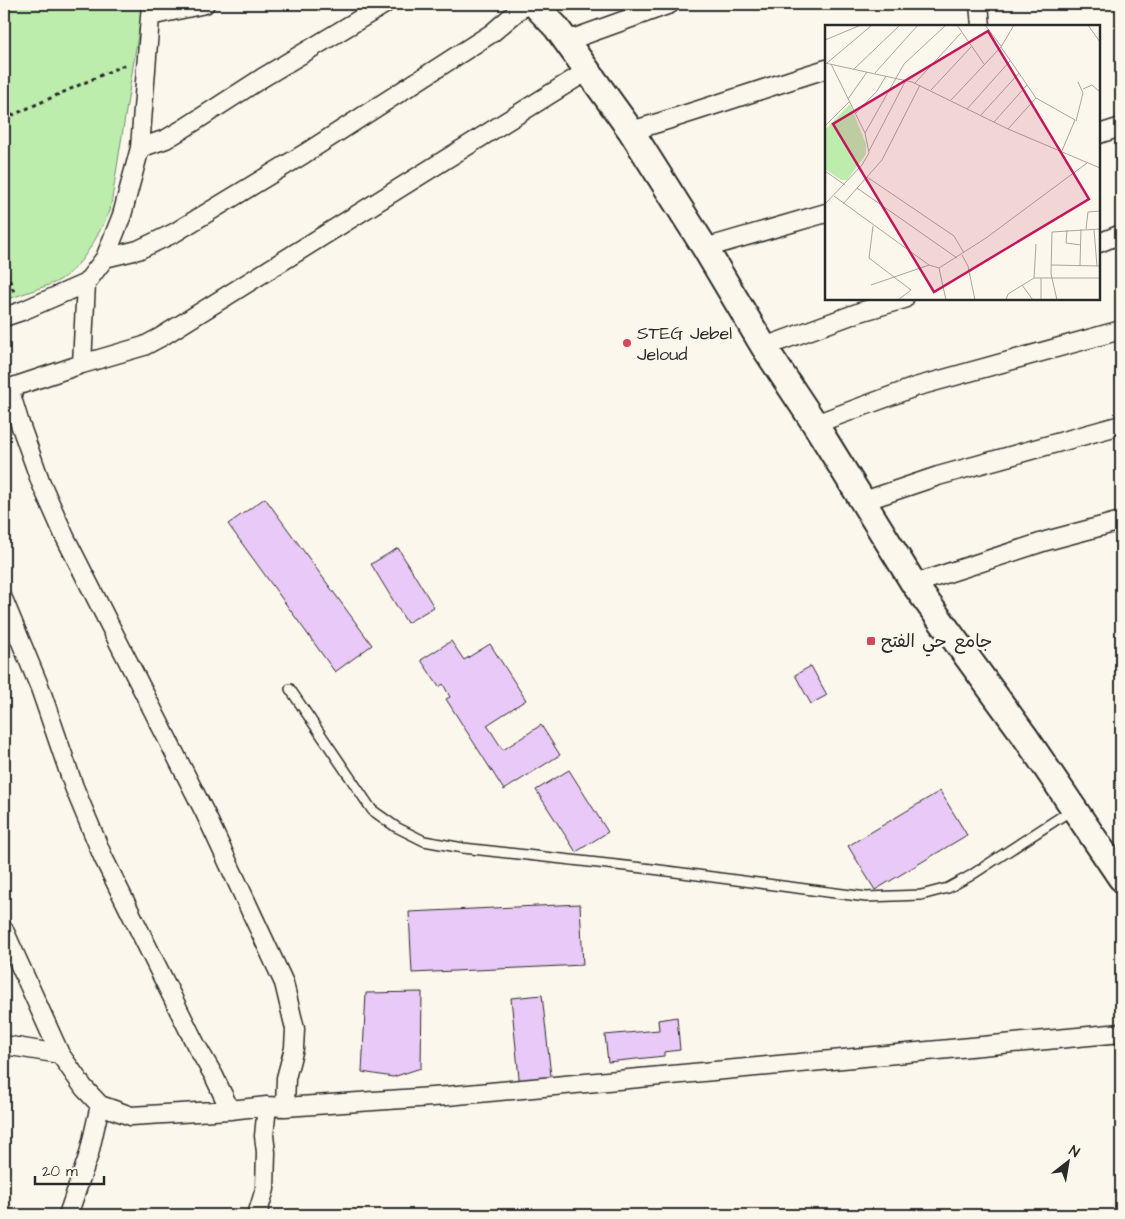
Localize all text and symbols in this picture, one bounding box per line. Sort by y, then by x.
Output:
inset map [825,25,1100,300]
place label: STEG Jebel Jeloud [637,321,732,367]
marker: STEG Jebel Jeloud [621,337,633,349]
place label: جامع حي الفتح [881,629,992,657]
marker: جامع حي الفتح [865,635,877,647]
north arrow [1042,1136,1092,1186]
text: N [1065,1141,1083,1163]
scale bar [35,1154,104,1186]
text: 20 m [42,1161,78,1182]

